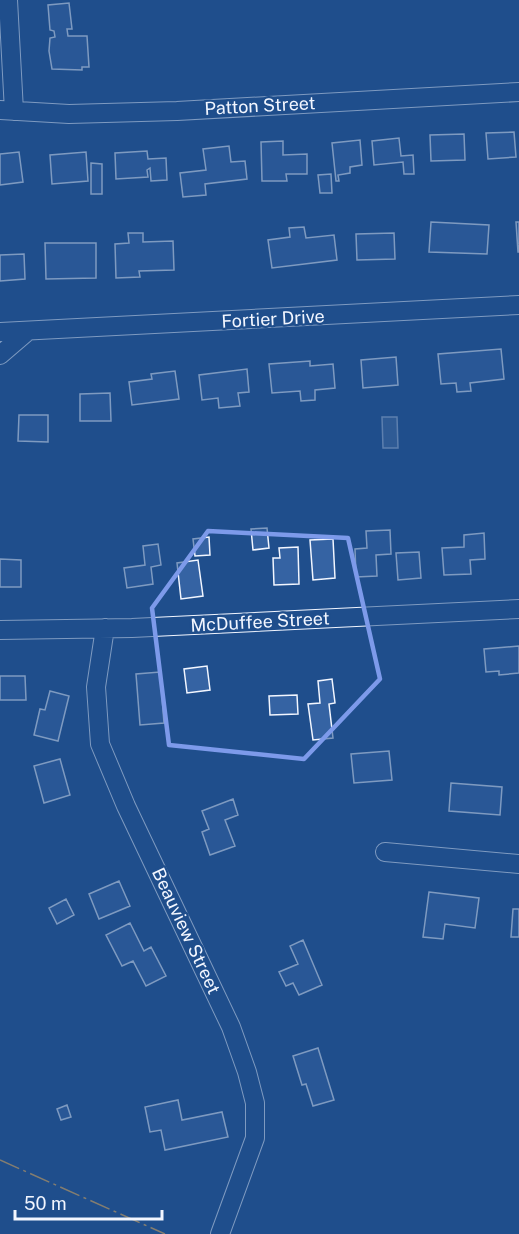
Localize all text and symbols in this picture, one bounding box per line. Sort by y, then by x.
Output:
street label: Patton Street [204,92,316,119]
street label: Fortier Drive [221,305,325,332]
street label: McDuffee Street [190,607,330,636]
street label: Beauview Street [148,864,225,997]
scale bar [15,1183,162,1221]
text: 50 m [24,1193,67,1214]

